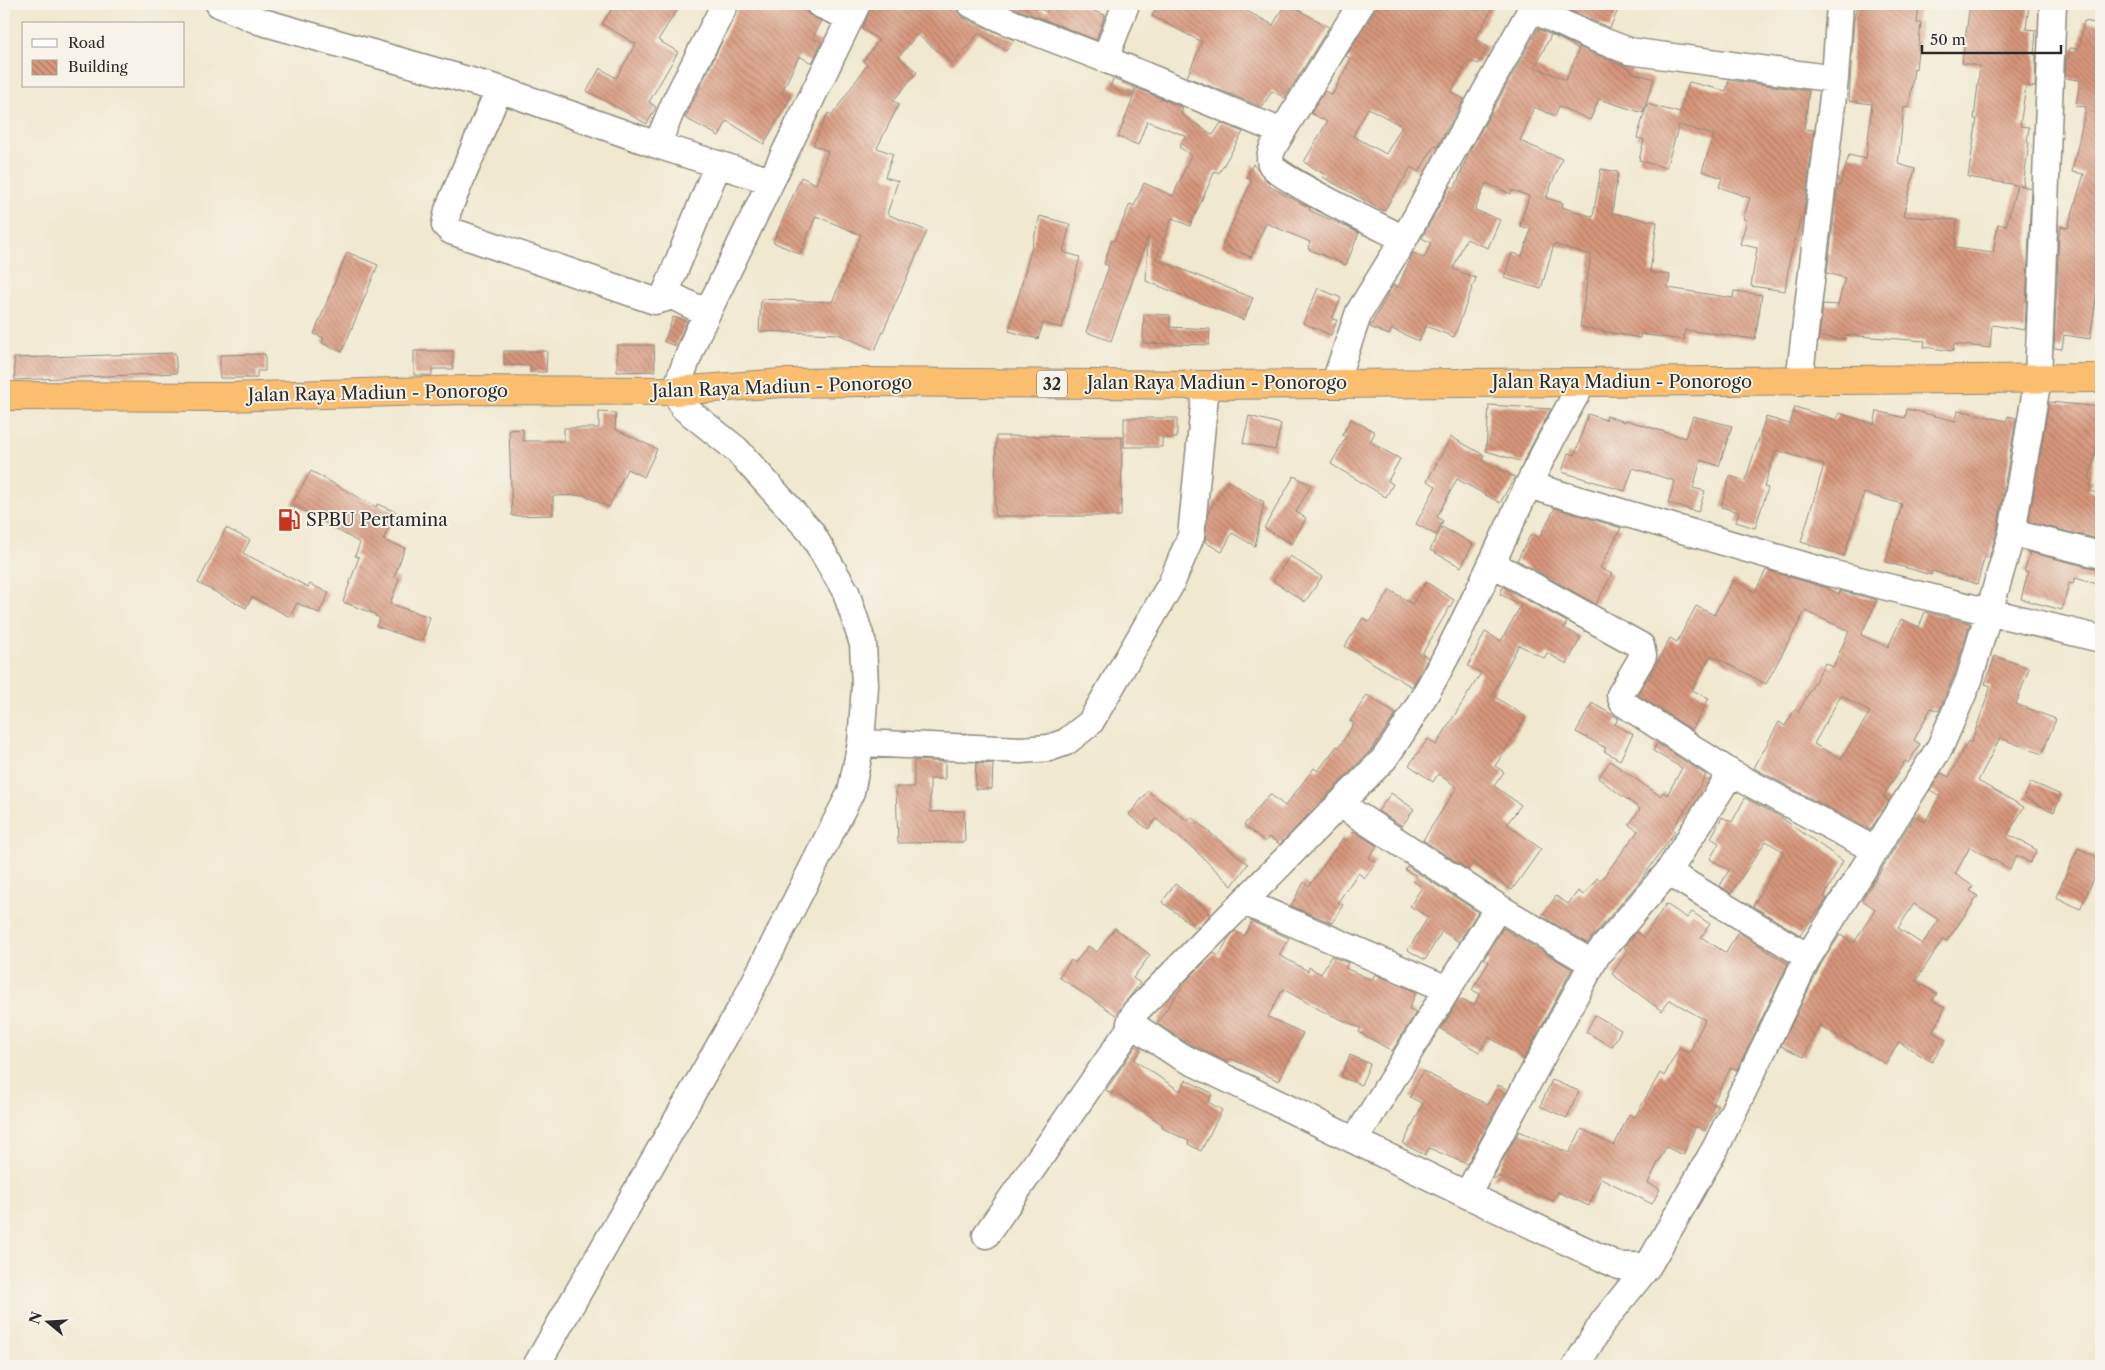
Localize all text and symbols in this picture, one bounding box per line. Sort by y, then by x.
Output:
legend [22,22,185,88]
scale bar [1922,22,2061,54]
text: 50 m [1930,30,1966,49]
text: Road [68,33,105,52]
text: Building [68,57,128,76]
road number: 32 [1037,370,1067,398]
street label: Jalan Raya Madiun - Ponorogo [649,371,912,403]
street label: Jalan Raya Madiun - Ponorogo [1489,371,1752,393]
street label: Jalan Raya Madiun - Ponorogo [1084,372,1347,394]
street label: Jalan Raya Madiun - Ponorogo [245,380,508,406]
fuel station icon: SPBU Pertamina [276,507,302,533]
place label: SPBU Pertamina [306,509,448,531]
north arrow [22,1298,72,1348]
text: N [25,1309,46,1327]

